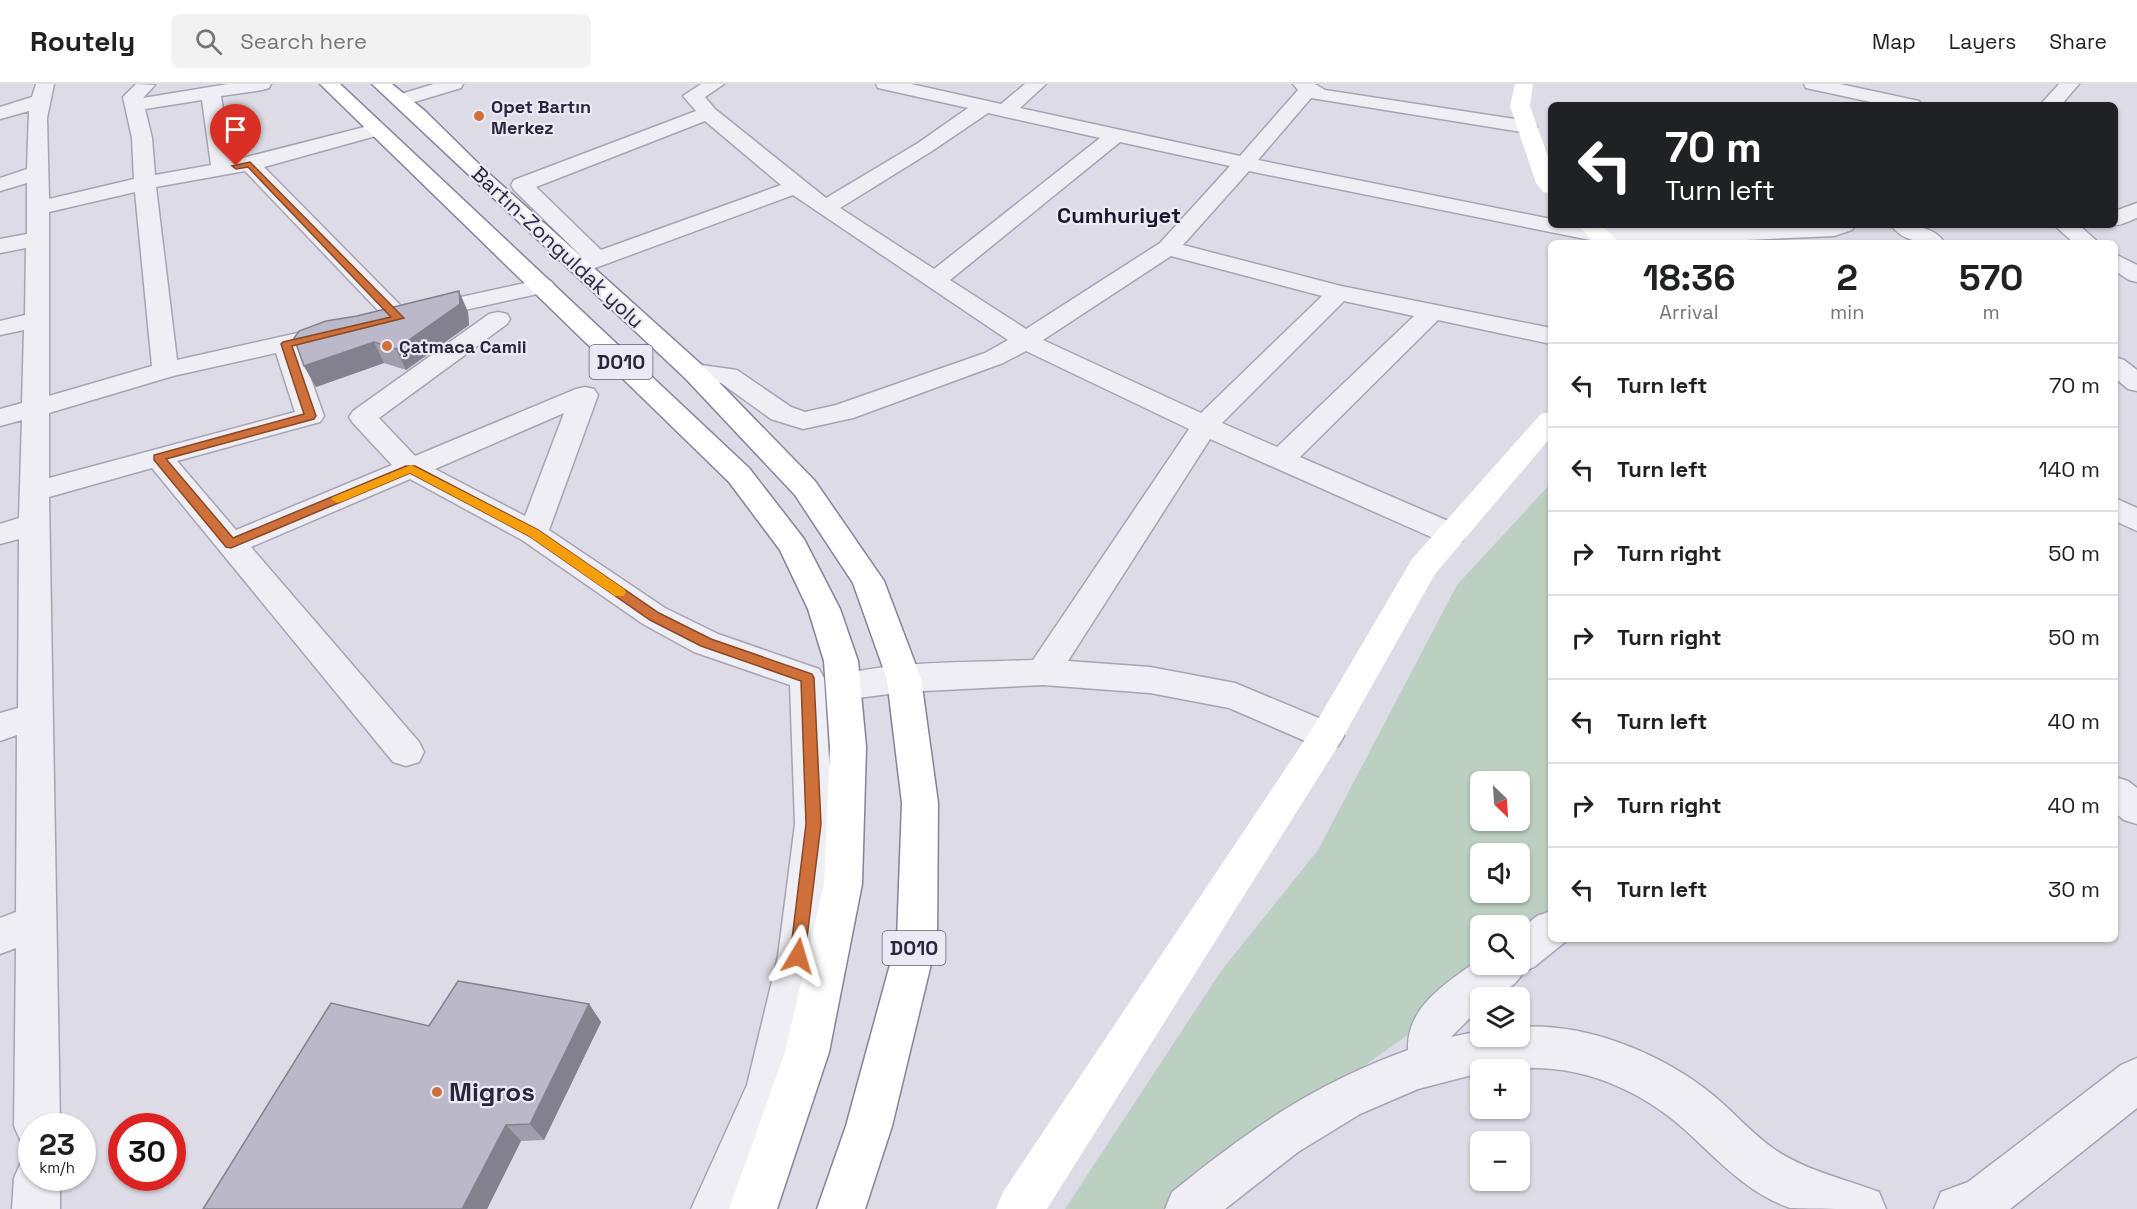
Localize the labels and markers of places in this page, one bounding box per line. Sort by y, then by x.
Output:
place label: Opet Bartın Merkez [491,95,591,139]
pin [210,104,261,166]
marker: Opet Bartın Merkez [472,109,486,123]
place label: Çatmaca Camii [399,335,527,358]
marker: Çatmaca Camii [380,339,394,353]
place label: Migros [449,1075,535,1109]
marker: Migros [430,1085,444,1099]

